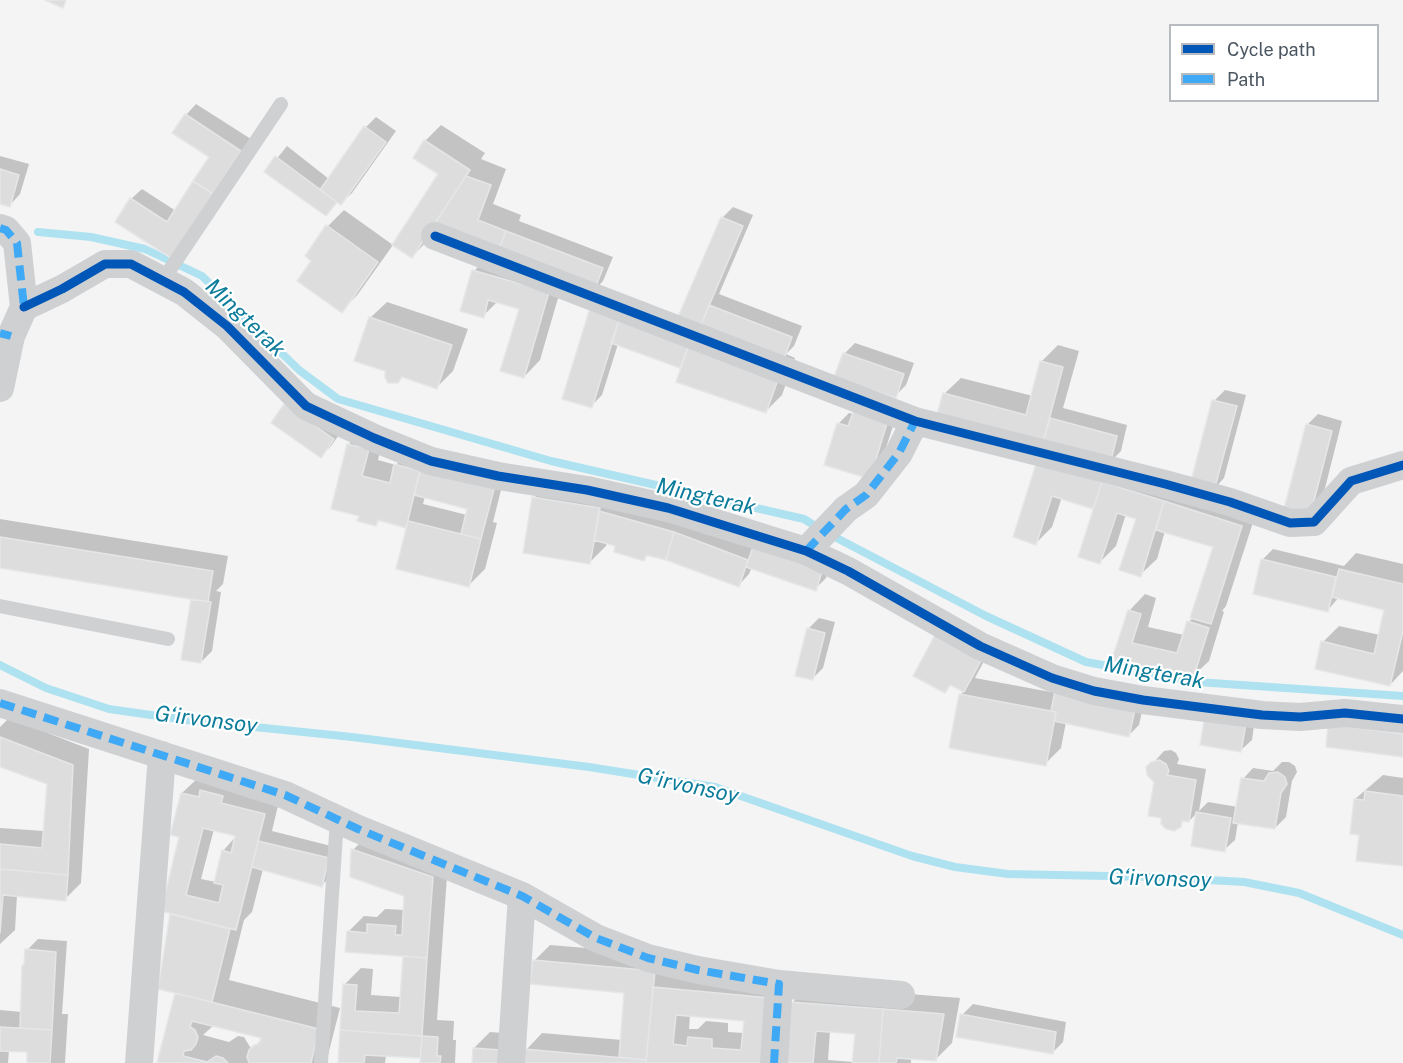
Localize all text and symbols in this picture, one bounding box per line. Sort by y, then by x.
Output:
legend [1169,24,1379,102]
text: Cycle path [1227,39,1316,60]
text: Path [1227,69,1265,90]
water label: Mingterak [199,273,291,363]
water label: Mingterak [654,473,758,521]
water label: Mingterak [1102,651,1206,695]
water label: G‘irvonsoy [153,701,259,739]
water label: G‘irvonsoy [635,762,741,810]
water label: G‘irvonsoy [1108,864,1212,894]

